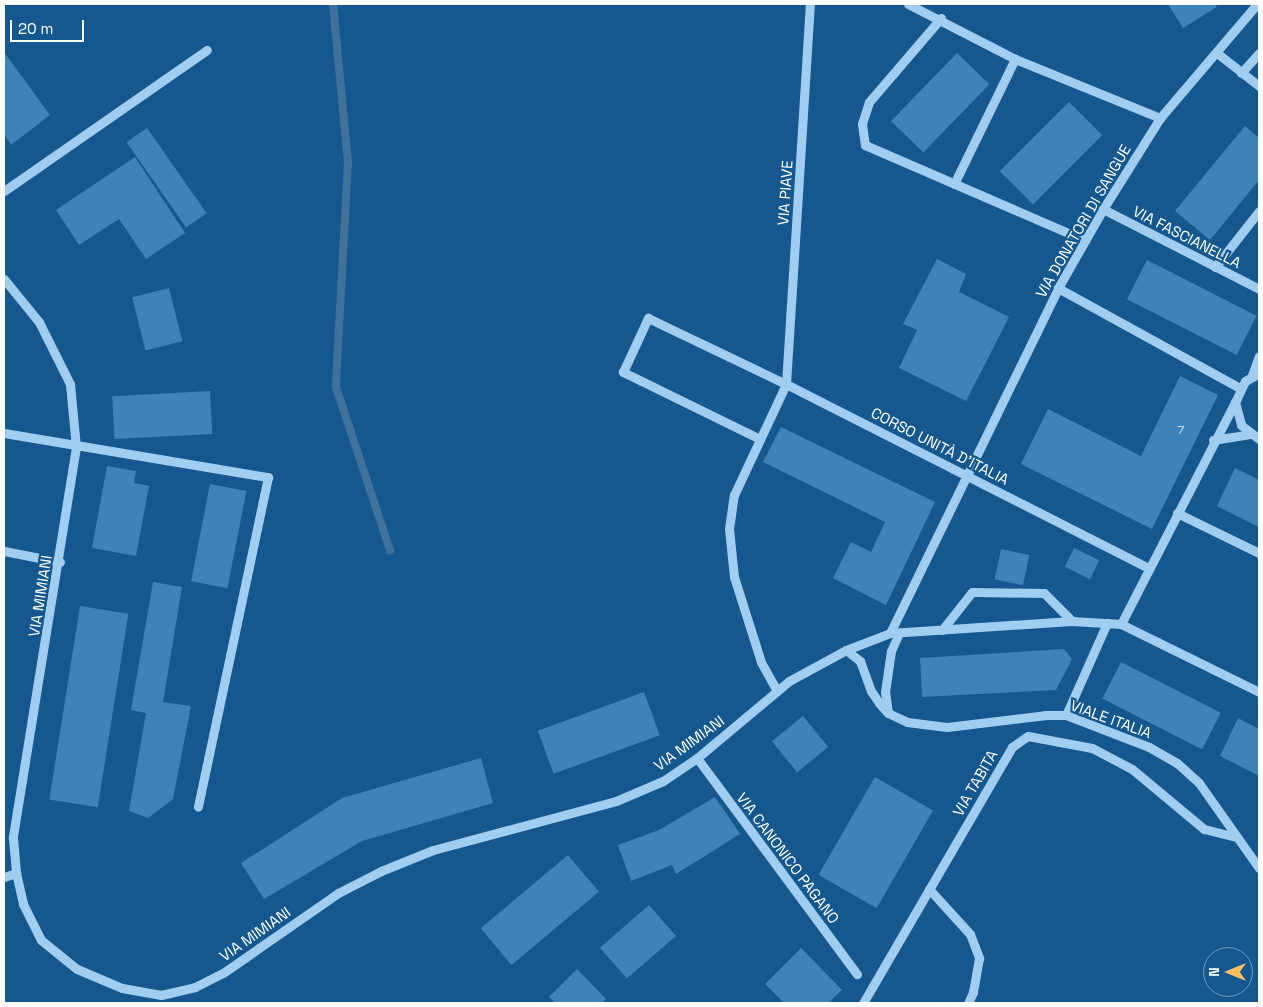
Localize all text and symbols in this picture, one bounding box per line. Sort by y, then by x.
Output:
scale bar [12,10,86,42]
text: 20 m [18,19,53,38]
street label: VIA DONATORI DI SANGUE [1032,141,1134,301]
street label: VIA PIAVE [774,160,796,226]
street label: VIA FASCIANELLA [1130,202,1244,272]
street label: CORSO UNITÀ D'ITALIA [868,403,1012,489]
house number: 7 [1178,424,1184,438]
street label: VIA MIMIANI [25,554,55,638]
street label: VIALE ITALIA [1068,696,1154,742]
street label: VIA MIMIANI [650,711,728,775]
street label: VIA TABITA [949,746,1001,820]
street label: VIA CANONICO PAGANO [733,789,843,927]
street label: VIA MIMIANI [216,903,294,965]
north arrow [1203,947,1253,997]
text: N [1205,967,1223,977]

